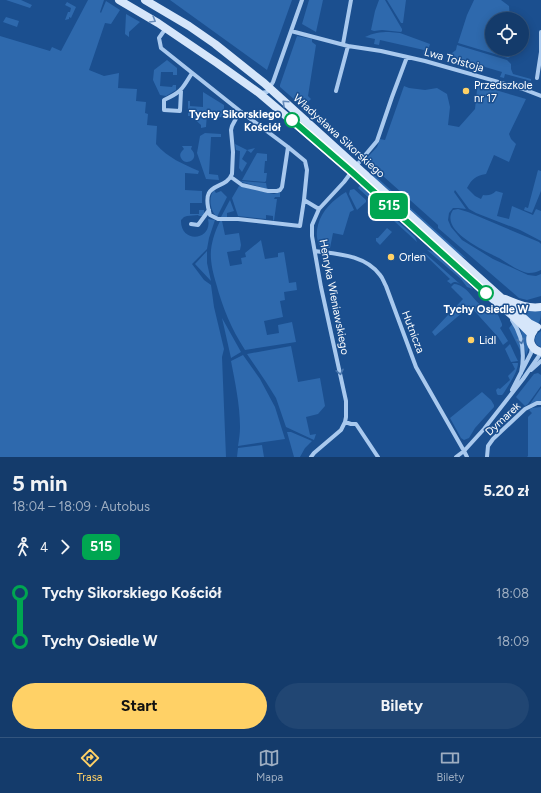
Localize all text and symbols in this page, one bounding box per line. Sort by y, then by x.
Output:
map controls [485,12,529,56]
button: locate [485,12,529,56]
one-way arrow [149,15,156,23]
street label: Lwa Tołstoja [423,45,485,75]
place label: Przedszkole nr 17 [474,79,532,105]
marker: Przedszkole nr 17 [461,86,471,96]
street label: Władysława Sikorskiego [291,92,387,180]
one-way arrow [282,100,290,107]
place label: Tychy Sikorskiego Kościół [189,108,282,134]
marker: Tychy Sikorskiego Kościół [284,112,300,128]
line badge: 515 [366,193,412,219]
text: 515 [378,197,400,214]
street label: Henryka Wieniawskiego [316,238,352,356]
place label: Orlen [399,251,426,264]
marker: Orlen [386,252,396,262]
marker: Tychy Osiedle W [478,285,494,301]
place label: Tychy Osiedle W [444,303,529,316]
street label: Hutnicza [399,309,427,355]
place label: Lidl [479,334,496,347]
marker: Lidl [466,335,476,345]
one-way arrow [517,338,525,344]
one-way arrow [335,368,343,375]
street label: Dymarek [483,399,524,439]
text: 5 min [12,470,67,497]
text: 5.20 zł [483,482,529,500]
text: 18:04 – 18:09 · Autobus [12,499,150,514]
icon: walk [12,536,34,558]
icon: forward [54,536,76,558]
text: 515 [90,538,112,555]
text: 4 [40,540,48,555]
text: Tychy Sikorskiego Kościół [42,584,222,602]
text: 18:08 [496,586,529,601]
text: Tychy Osiedle W [42,632,158,650]
text: 18:09 [497,634,529,649]
button: Start [12,683,267,729]
button: Bilety [275,683,529,729]
tab: Trasa [77,747,102,784]
tab: Mapa [256,747,283,784]
tab: Bilety [437,747,464,784]

